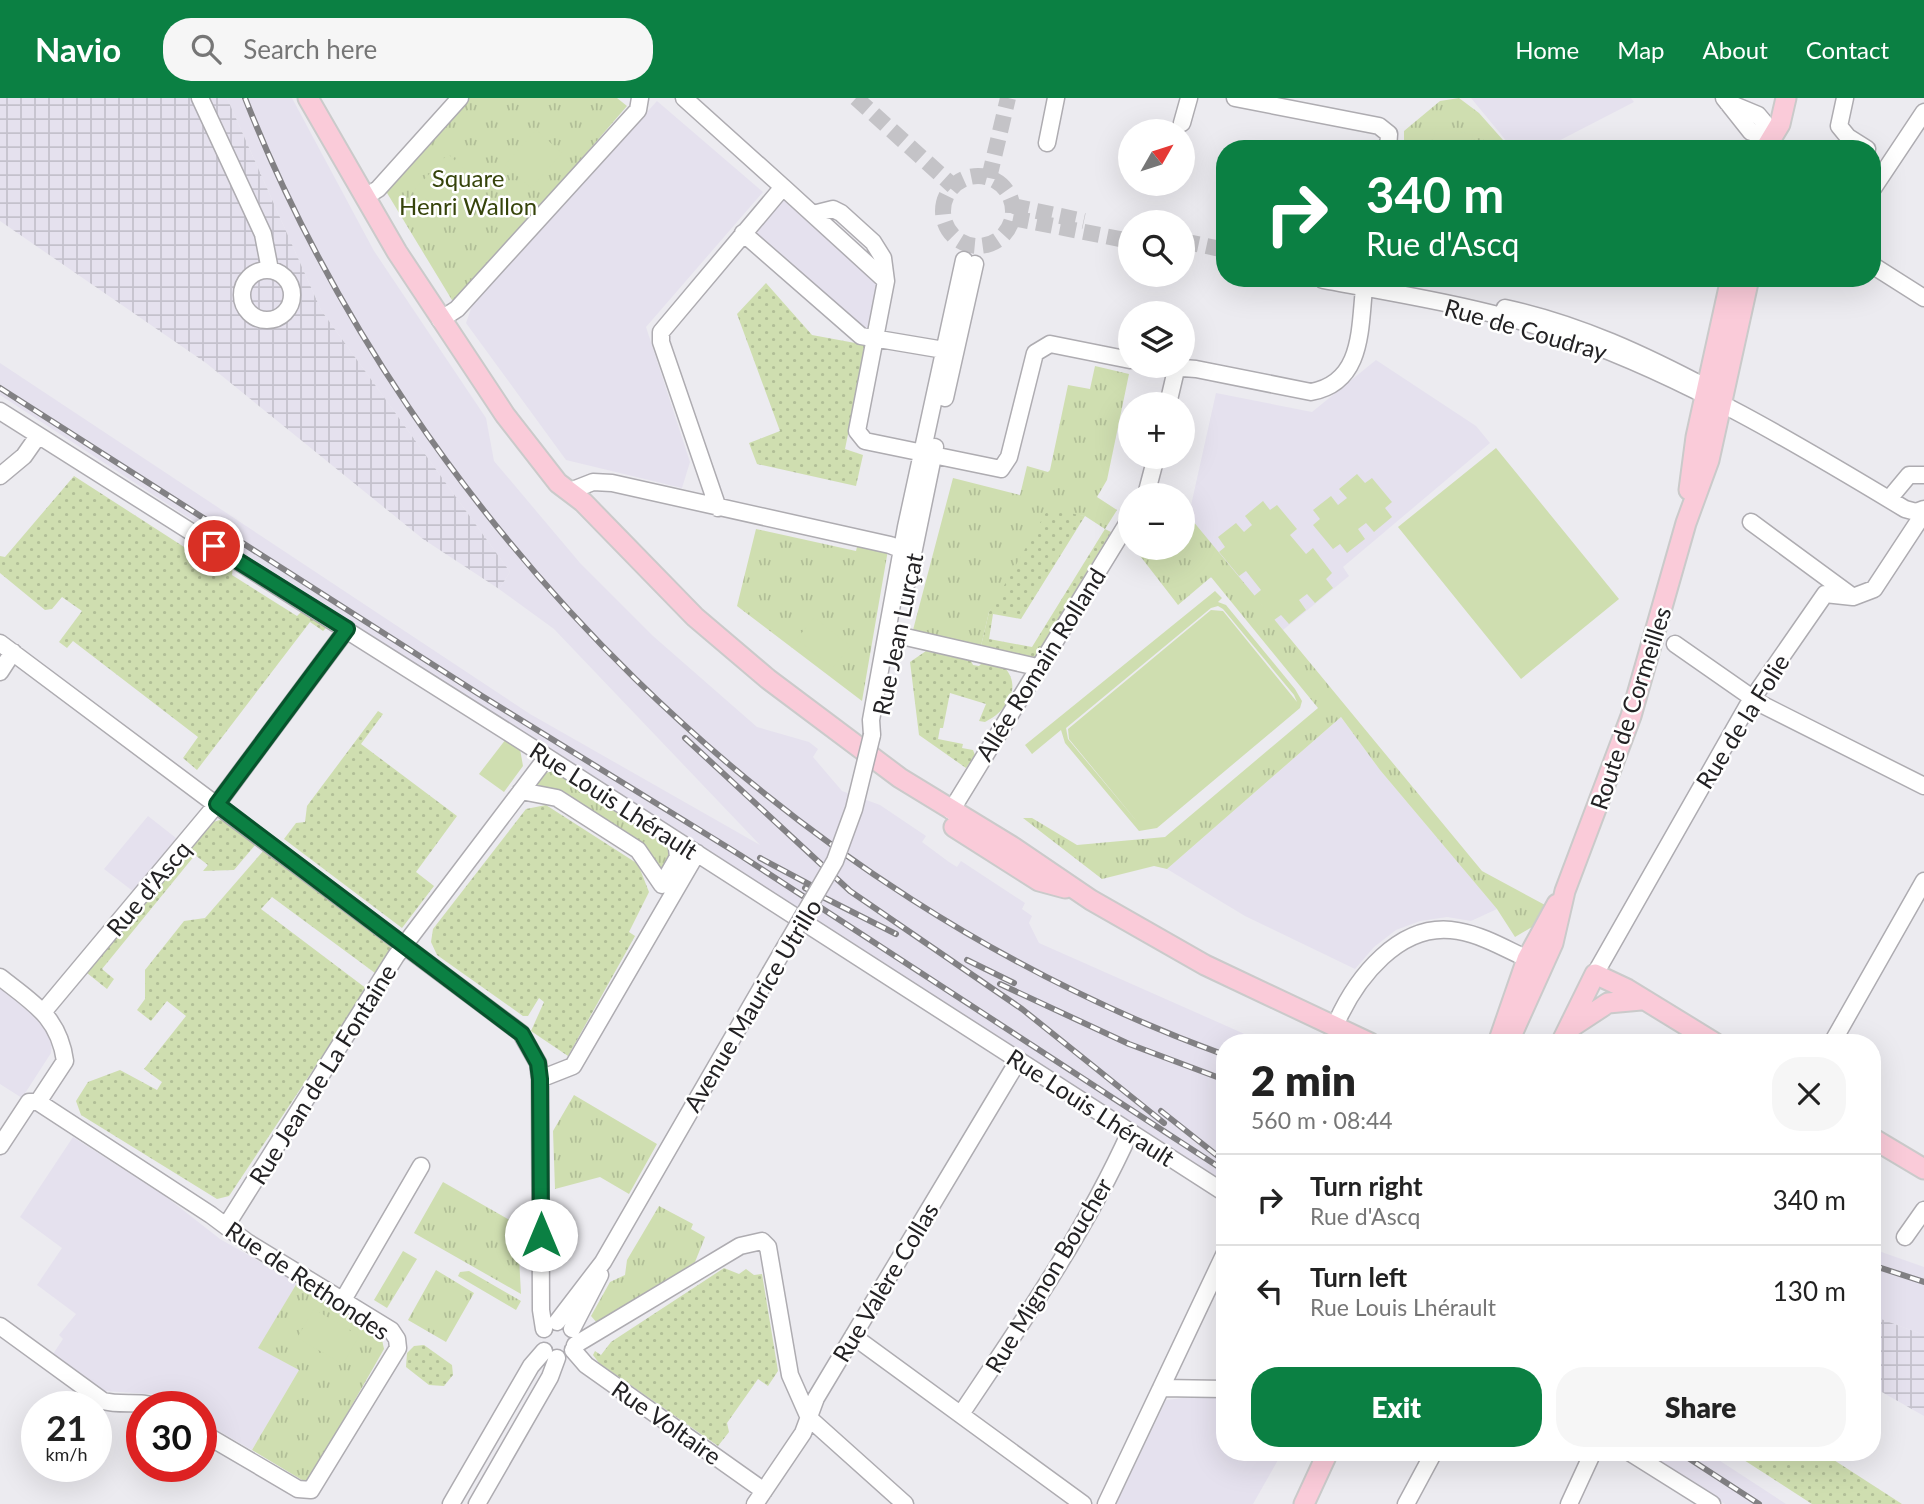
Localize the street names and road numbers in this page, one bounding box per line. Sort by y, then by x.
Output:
street label: Rue de Coudray [1441,292,1611,366]
street label: Rue Jean Lurçat [866,550,928,718]
street label: Allée Romain Rolland [969,562,1111,766]
street label: Route de Cormeilles [1584,603,1676,813]
street label: Rue de la Folie [1689,648,1795,794]
street label: Rue Louis Lhérault [525,735,704,865]
street label: Rue d'Ascq [100,835,196,941]
street label: Avenue Maurice Utrillo [677,893,827,1117]
street label: Rue Jean de La Fontaine [242,959,402,1189]
street label: Rue Louis Lhérault [1002,1042,1181,1172]
street label: Rue Mignon Boucher [978,1172,1118,1378]
street label: Rue Valère Collas [826,1197,944,1367]
street label: Rue de Rethondes [221,1214,395,1346]
street label: Rue Voltaire [607,1374,727,1470]

